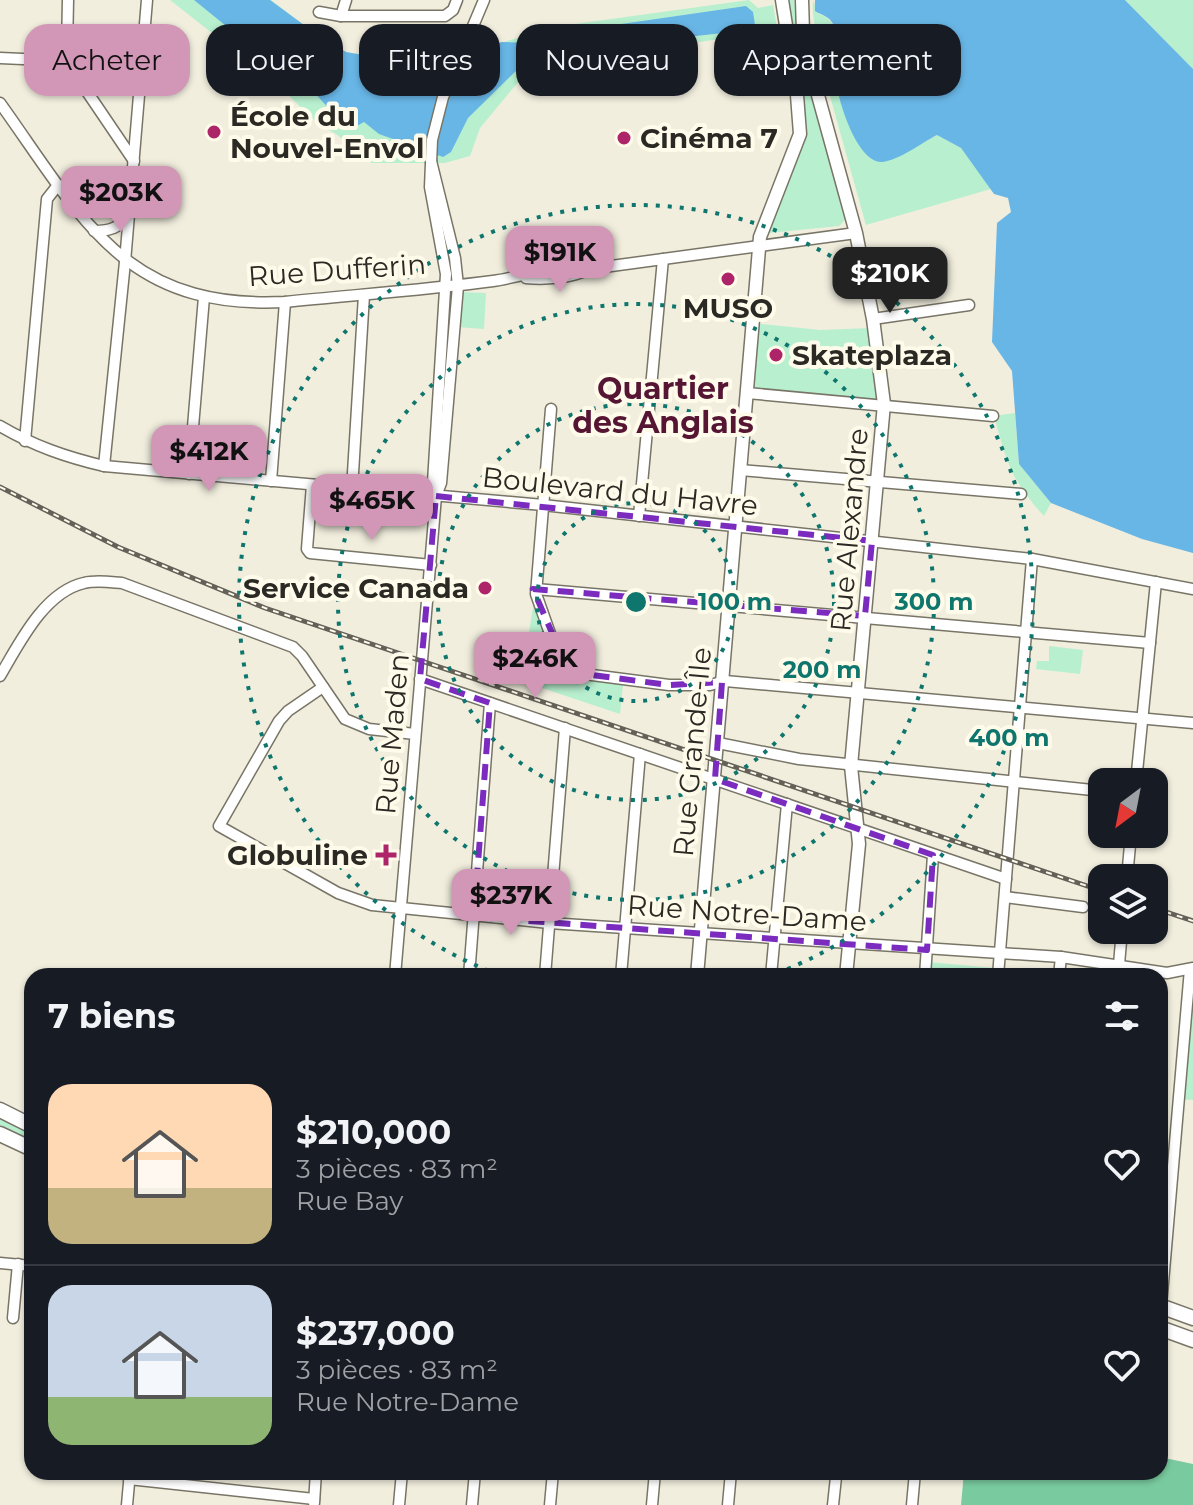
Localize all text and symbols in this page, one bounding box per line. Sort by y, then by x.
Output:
chip: Acheter [24,24,190,96]
chip: Louer [206,24,343,96]
chip: Filtres [359,24,500,96]
chip: Nouveau [516,24,698,96]
chip: Appartement [714,24,961,96]
place label: École du Nouvel-Envol [230,99,424,165]
place label: Cinéma 7 [640,121,778,155]
marker: École du Nouvel-Envol [205,123,223,141]
marker: Cinéma 7 [615,129,633,147]
pin: $203K [65,166,177,234]
text: $203K [79,176,163,208]
pin: $191K [504,226,616,294]
text: $191K [524,236,596,268]
street label: Rue Dufferin [247,247,427,293]
pin: $210K [834,247,946,315]
text: $210K [850,257,930,289]
marker: MUSO [719,270,737,288]
place label: MUSO [683,291,773,325]
place label: Skateplaza [792,338,952,372]
marker: Skateplaza [767,346,785,364]
district label: Quartier des Anglais [572,370,754,441]
pin: $412K [153,425,265,493]
street label: Rue Alexandre [823,427,875,633]
text: $412K [170,435,248,467]
street label: Boulevard du Havre [480,460,760,522]
pin: $465K [316,474,428,542]
text: $465K [329,484,415,516]
place label: Service Canada [243,571,469,605]
marker: Service Canada [476,579,494,597]
text: 100 m [698,587,772,616]
text: 300 m [894,587,973,616]
centre of rings [622,588,650,616]
pin: $246K [479,632,591,700]
text: $246K [492,642,578,674]
street label: Rue Grande-Île [666,646,718,858]
street label: Rue Maden [368,652,416,816]
text: 200 m [783,655,861,684]
text: 400 m [968,723,1050,752]
north arrow [1088,768,1168,848]
map controls [1088,768,1168,944]
place label: Globuline [227,838,368,872]
marker: Globuline [375,844,397,866]
button: layers [1088,864,1168,944]
pin: $237K [455,869,567,937]
text: $237K [470,879,552,911]
street label: Rue Notre-Dame [626,888,868,938]
icon: filters [1100,994,1144,1038]
text: 7 biens [48,995,175,1037]
text: $210,000 [296,1111,451,1153]
icon: home [112,1116,208,1212]
icon: heart [1100,1142,1144,1186]
text: 3 pièces · 83 m² [296,1153,498,1185]
text: Rue Bay [296,1185,403,1217]
text: $237,000 [296,1312,455,1354]
icon: home [112,1317,208,1413]
icon: heart [1100,1343,1144,1387]
text: 3 pièces · 83 m² [296,1354,498,1386]
text: Rue Notre-Dame [296,1386,519,1418]

